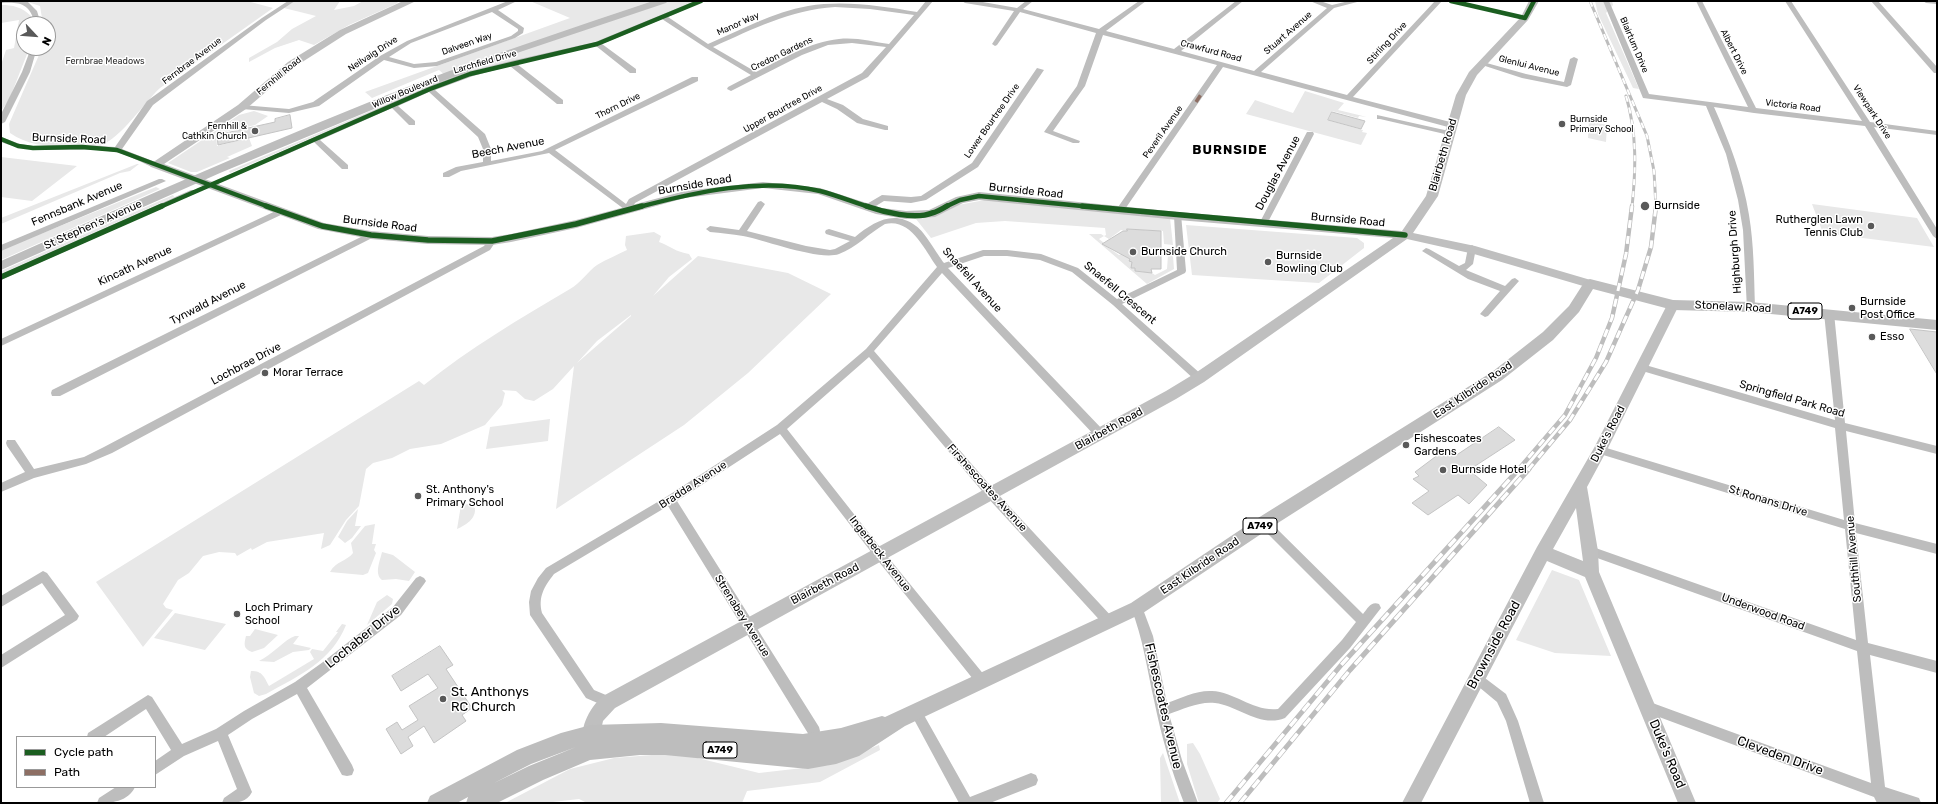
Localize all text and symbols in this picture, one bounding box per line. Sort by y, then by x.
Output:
street label: Stuart Avenue [1262,9,1314,57]
street label: Manor Way [715,10,761,38]
street label: Blairtum Drive [1617,15,1651,75]
north arrow [16,16,56,56]
street label: Stirling Drive [1365,20,1409,66]
street label: Albert Drive [1718,28,1750,76]
street label: Dalveen Way [440,30,494,58]
street label: Neilvaig Drive [346,34,400,74]
street label: Credon Gardens [749,34,815,74]
text: N [39,35,54,47]
street label: Fernbrae Avenue [160,35,224,87]
street label: Crawfurd Road [1179,38,1243,64]
street label: Larchfield Drive [452,48,518,76]
street label: Glenlui Avenue [1497,53,1561,79]
street label: Fernhill Road [254,55,304,97]
park label: Fernbrae Meadows [65,56,145,66]
street label: Willow Boulevard [371,73,439,111]
street label: Lower Bourtree Drive [962,82,1022,160]
street label: Upper Bourtree Drive [742,83,824,135]
street label: Viewpark Drive [1850,83,1894,141]
street label: Thorn Drive [594,91,642,121]
street label: Victoria Road [1765,97,1821,115]
street label: Peveril Avenue [1141,104,1185,160]
place label: Burnside Primary School [1570,114,1634,135]
street label: Blairbeth Road [1426,117,1460,193]
marker: Burnside Primary School [1557,119,1567,129]
place label: Fernhill & Cathkin Church [182,121,247,142]
marker: Fernhill & Cathkin Church [250,126,260,136]
street label: Burnside Road [32,131,106,147]
street label: Douglas Avenue [1253,133,1303,213]
street label: Beech Avenue [471,134,545,162]
district label: BURNSIDE [1192,142,1268,158]
street label: Burnside Road [657,172,733,198]
street label: Fennsbank Avenue [30,179,124,229]
street label: Burnside Road [988,181,1064,201]
street label: St Stephen's Avenue [42,197,144,253]
place label: Burnside [1654,199,1700,213]
marker: Burnside [1639,200,1651,212]
street label: Burnside Road [1310,210,1386,230]
street label: Highburgh Drive [1726,210,1744,294]
street label: Burnside Road [342,213,418,235]
place label: Rutherglen Lawn Tennis Club [1775,213,1863,239]
marker: Rutherglen Lawn Tennis Club [1866,221,1876,231]
street label: Kincath Avenue [96,243,174,289]
street label: Snaefell Avenue [939,245,1005,315]
place label: Burnside Church [1141,245,1227,259]
marker: Burnside Church [1128,247,1138,257]
place label: Burnside Bowling Club [1276,249,1343,275]
marker: Burnside Bowling Club [1263,257,1273,267]
street label: Snaefell Crescent [1081,259,1159,327]
street label: Tynwald Avenue [168,278,248,328]
place label: Burnside Post Office [1860,295,1915,321]
street label: Stonelaw Road [1694,298,1772,316]
road number: A749 [1788,303,1822,319]
marker: Burnside Post Office [1847,303,1857,313]
place label: Esso [1880,330,1904,344]
marker: Esso [1867,332,1877,342]
street label: Lochbrae Drive [209,340,283,388]
street label: East Kilbride Road [1431,359,1515,421]
place label: Morar Terrace [273,366,343,380]
marker: Morar Terrace [260,368,270,378]
street label: Springfield Park Road [1738,378,1846,420]
street label: Duke's Road [1588,403,1628,465]
street label: Blairbeth Road [1073,405,1145,453]
place label: Fishescoates Gardens [1414,432,1482,458]
marker: Fishescoates Gardens [1401,440,1411,450]
street label: Firshescoates Avenue [944,442,1030,534]
street label: Bradda Avenue [657,458,729,512]
place label: Burnside Hotel [1451,463,1527,477]
marker: Burnside Hotel [1438,465,1448,475]
place label: St. Anthony's Primary School [426,483,504,509]
street label: St Ronans Drive [1727,483,1809,519]
marker: St. Anthony's Primary School [413,491,423,501]
street label: Ingerbeck Avenue [846,514,914,594]
street label: Southhill Avenue [1844,515,1864,603]
road number: A749 [1243,518,1277,534]
street label: East Kilbride Road [1158,535,1242,597]
street label: Blairbeth Road [789,560,861,608]
street label: Strenabey Avenue [712,573,772,659]
street label: Underwood Road [1719,591,1807,633]
street label: Brownside Road [1464,598,1524,692]
place label: Loch Primary School [245,601,313,627]
street label: Lochaber Drive [323,602,403,672]
marker: Loch Primary School [232,609,242,619]
street label: Fishescoates Avenue [1141,642,1185,770]
place label: St. Anthonys RC Church [451,684,529,715]
marker: St. Anthonys RC Church [438,694,448,704]
street label: Duke's Road [1646,717,1688,791]
street label: Cleveden Drive [1735,733,1825,779]
legend [16,736,156,788]
road number: A749 [703,742,737,758]
text: Cycle path [54,745,113,759]
text: Path [54,765,80,779]

